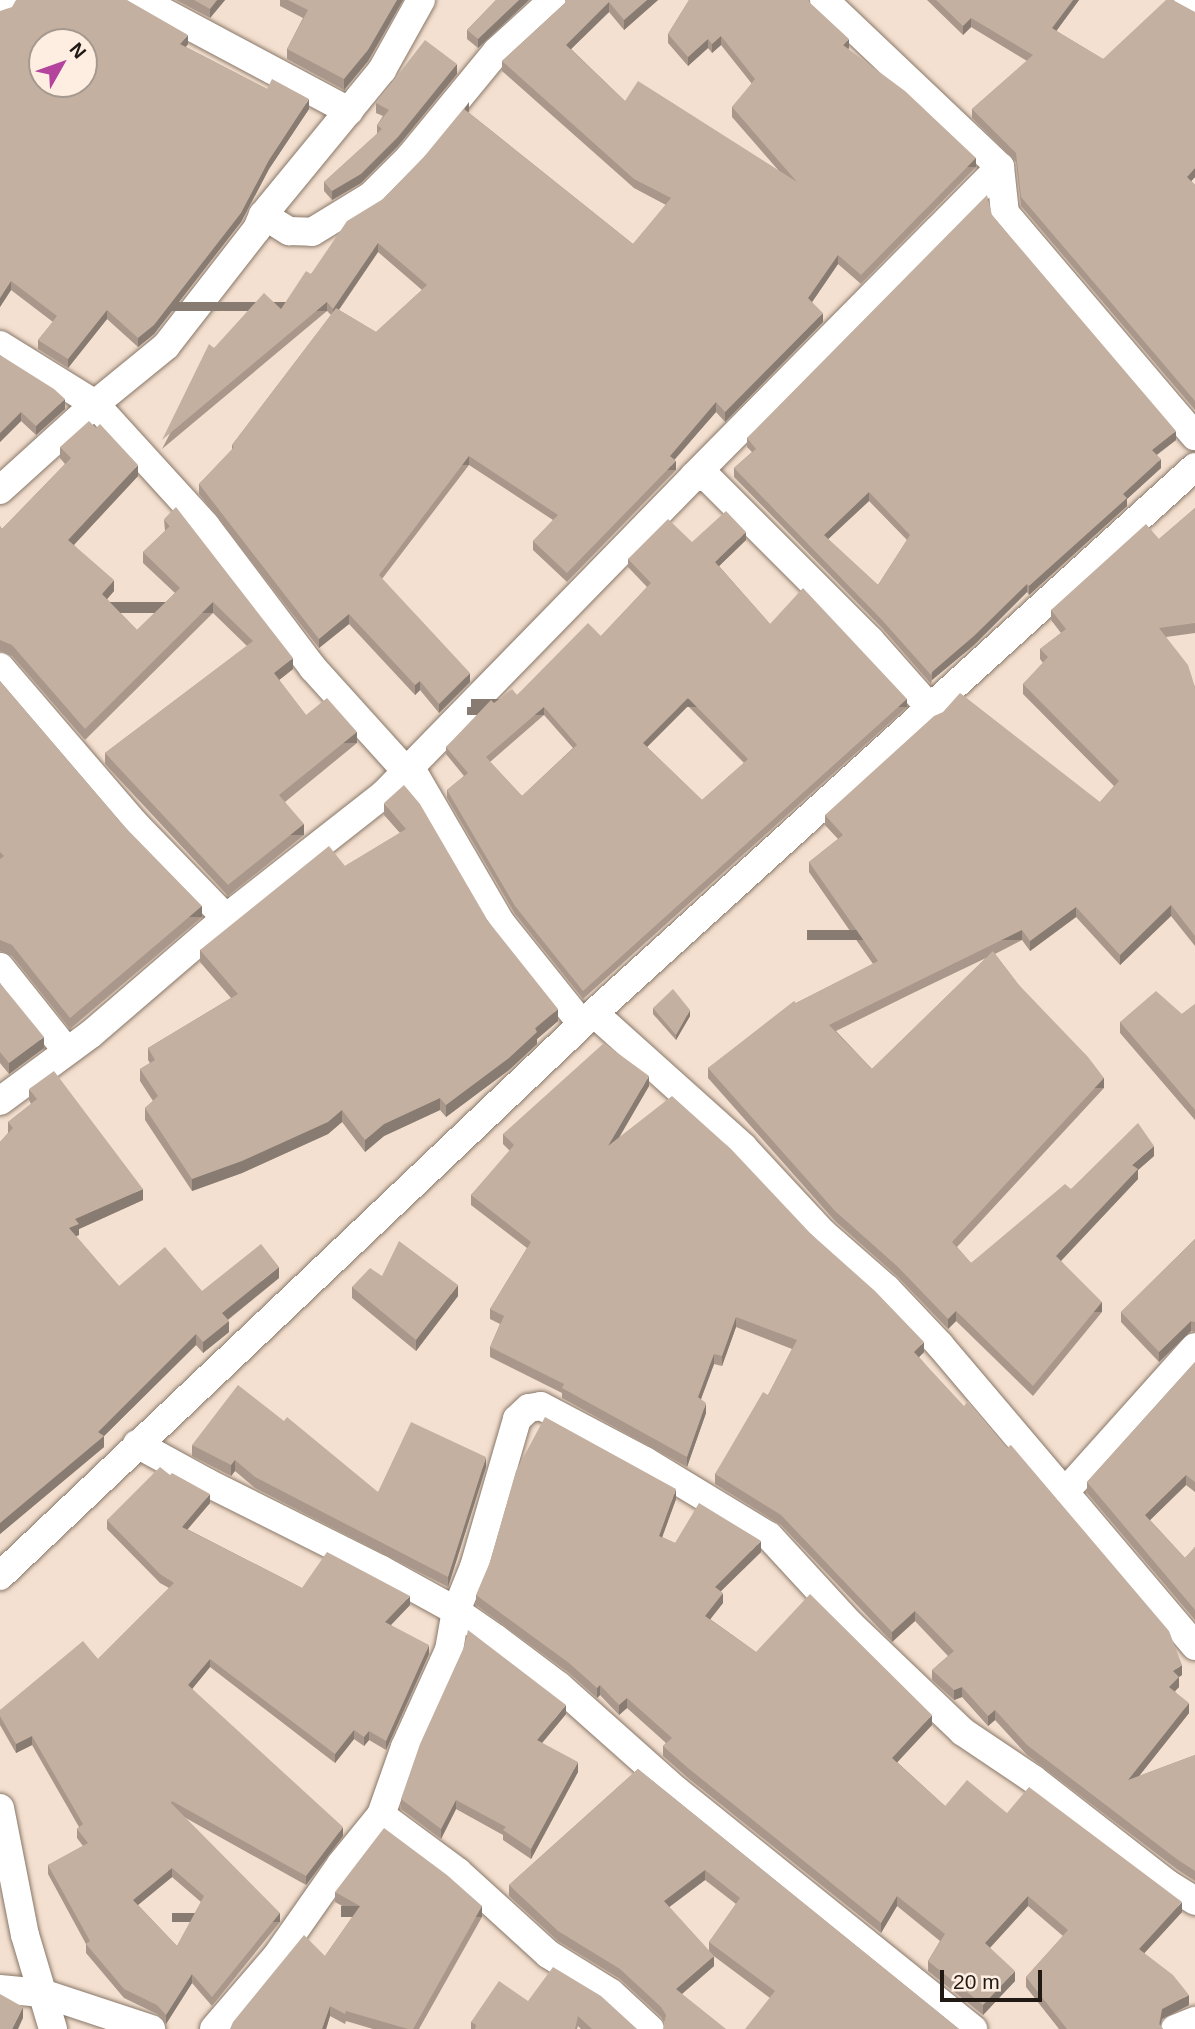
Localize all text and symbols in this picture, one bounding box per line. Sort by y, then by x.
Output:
north arrow [28,28,98,98]
text: N [65,38,90,62]
scale bar [943,1955,1044,1999]
text: 20 m [953,1970,1000,1993]

